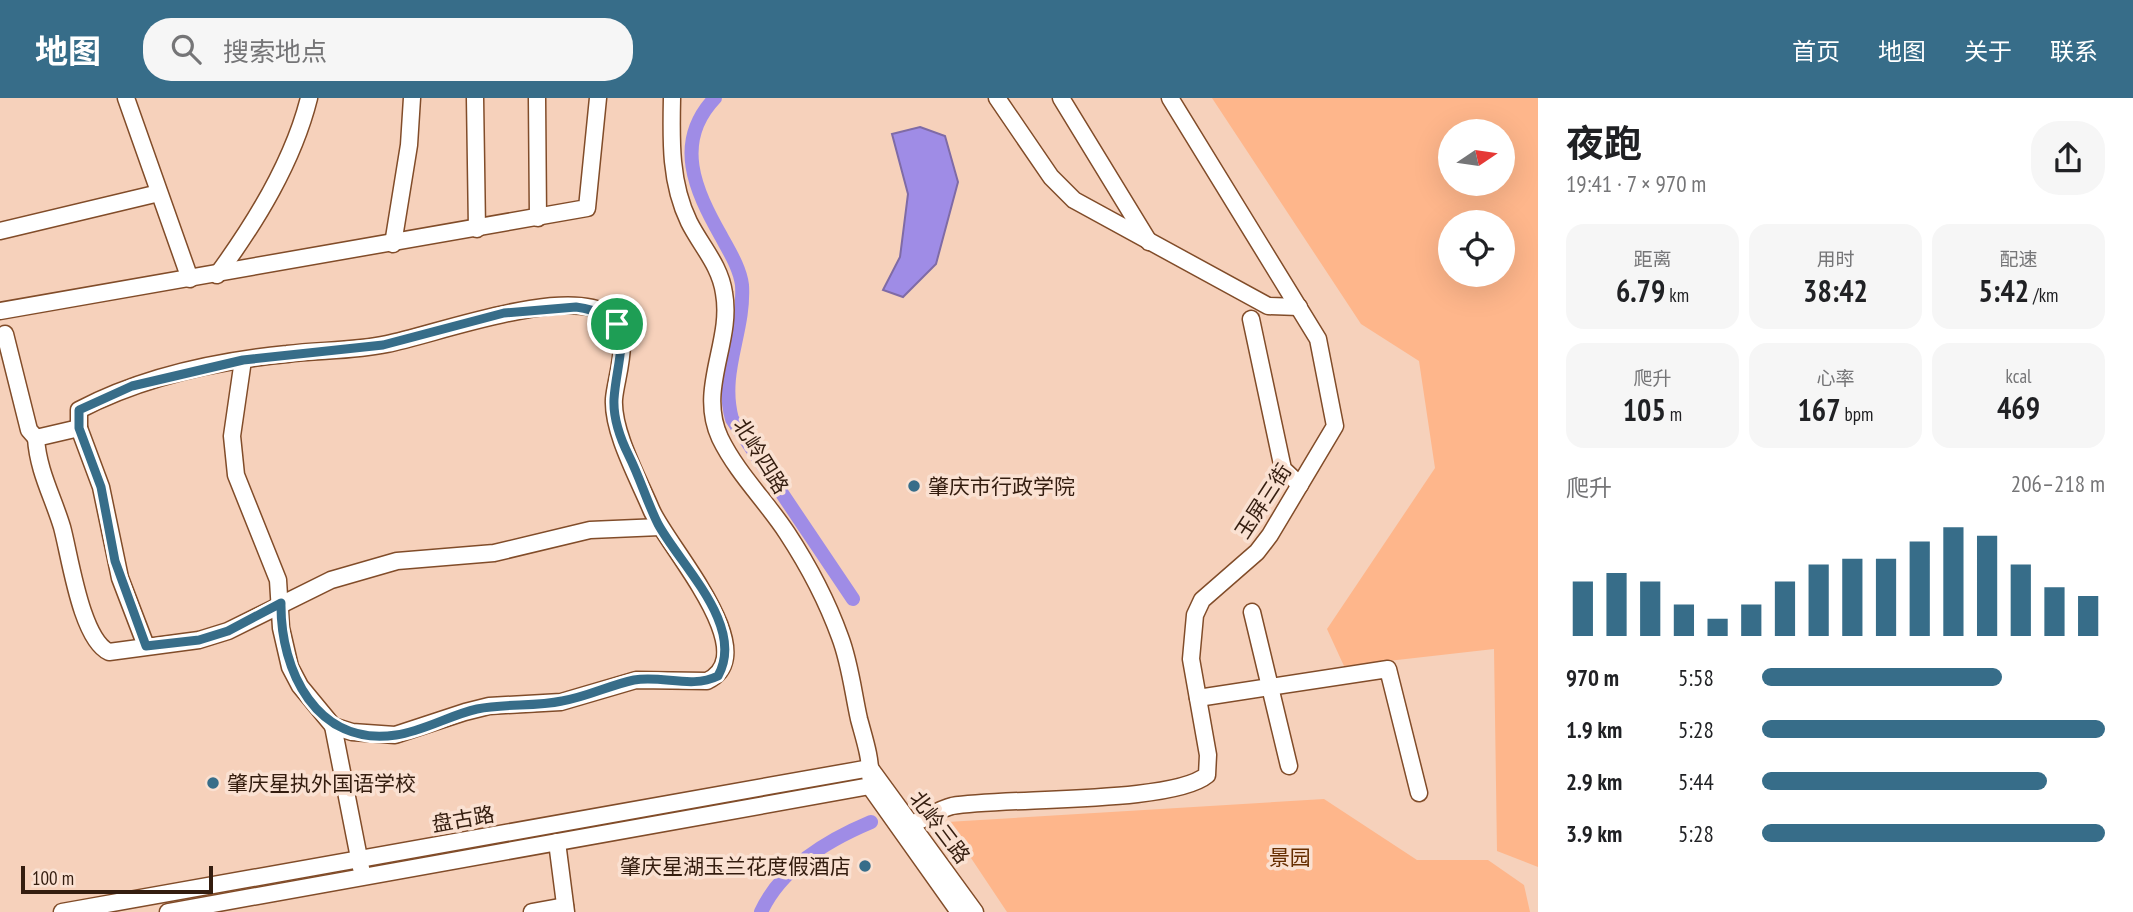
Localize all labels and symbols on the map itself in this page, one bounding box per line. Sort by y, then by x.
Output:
north arrow [1438,119,1516,196]
pin [587,294,647,354]
street label: 北岭四路 [727,413,795,499]
street label: 玉屏三街 [1229,458,1297,544]
place label: 肇庆市行政学院 [928,473,1075,500]
marker: 肇庆市行政学院 [906,478,922,494]
place label: 肇庆星执外国语学校 [227,770,416,797]
marker: 肇庆星执外国语学校 [205,775,221,791]
street label: 北岭三路 [904,785,976,869]
street label: 盘古路 [430,800,496,838]
park label: 景园 [1269,844,1311,871]
place label: 肇庆星湖玉兰花度假酒店 [620,853,851,880]
marker: 肇庆星湖玉兰花度假酒店 [857,858,873,874]
scale bar [21,863,214,895]

